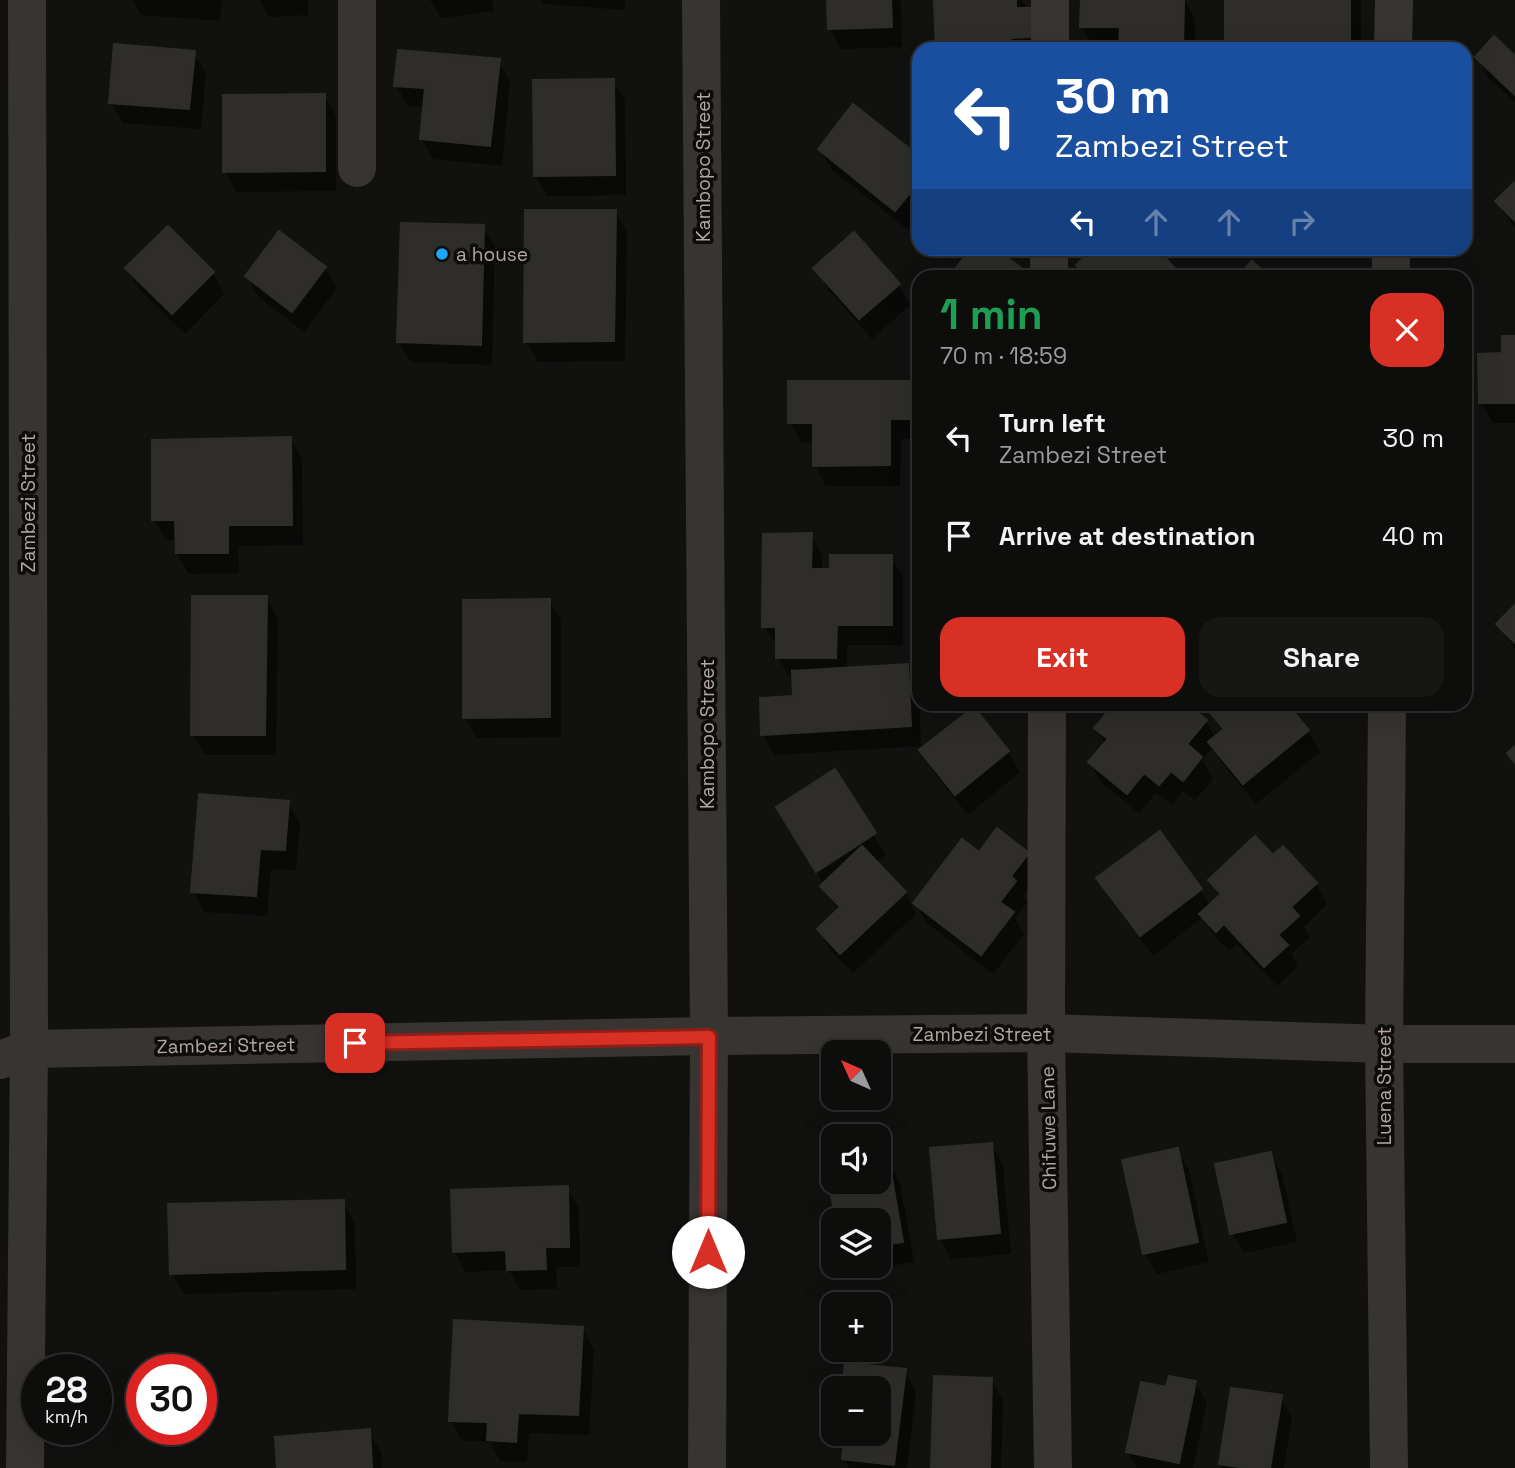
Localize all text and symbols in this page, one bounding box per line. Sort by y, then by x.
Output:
text: 30 m [1055,65,1171,127]
icon: left [940,70,1031,161]
street label: Kambopo Street [691,92,716,242]
text: Zambezi Street [1055,126,1289,166]
icon: left [1064,203,1102,241]
icon: ahead [1137,203,1175,241]
icon: ahead [1210,203,1248,241]
icon: right [1283,203,1321,241]
place label: a house [456,242,528,267]
marker: a house [434,246,450,262]
text: 1 min [940,288,1043,341]
button: close [1370,293,1444,367]
text: 70 m · 18:59 [940,341,1067,371]
text: Turn left [999,406,1106,440]
icon: left [940,419,978,457]
text: 30 m [1383,421,1444,455]
street label: Zambezi Street [16,434,41,572]
text: Zambezi Street [999,440,1167,470]
icon: arrive [940,517,978,555]
text: Arrive at destination [999,519,1256,553]
text: 40 m [1382,519,1444,553]
button: Exit [940,617,1185,697]
button: Share [1199,617,1444,697]
street label: Kambopo Street [695,659,720,809]
pin [325,1013,385,1073]
street label: Zambezi Street [913,1022,1051,1047]
icon: arrive [336,1024,374,1062]
street label: Luena Street [1372,1027,1397,1145]
street label: Zambezi Street [156,1032,296,1059]
north arrow [821,1040,891,1110]
map controls [821,1040,891,1446]
street label: Chifuwe Lane [1035,1066,1062,1190]
button: sound [821,1124,891,1194]
button: layers [821,1208,891,1278]
position arrow [671,1215,745,1289]
button: + [821,1292,891,1362]
speed limit sign: 30 [126,1354,217,1445]
text: 28 [46,1368,87,1412]
button: − [821,1376,891,1446]
text: km/h [45,1405,88,1428]

